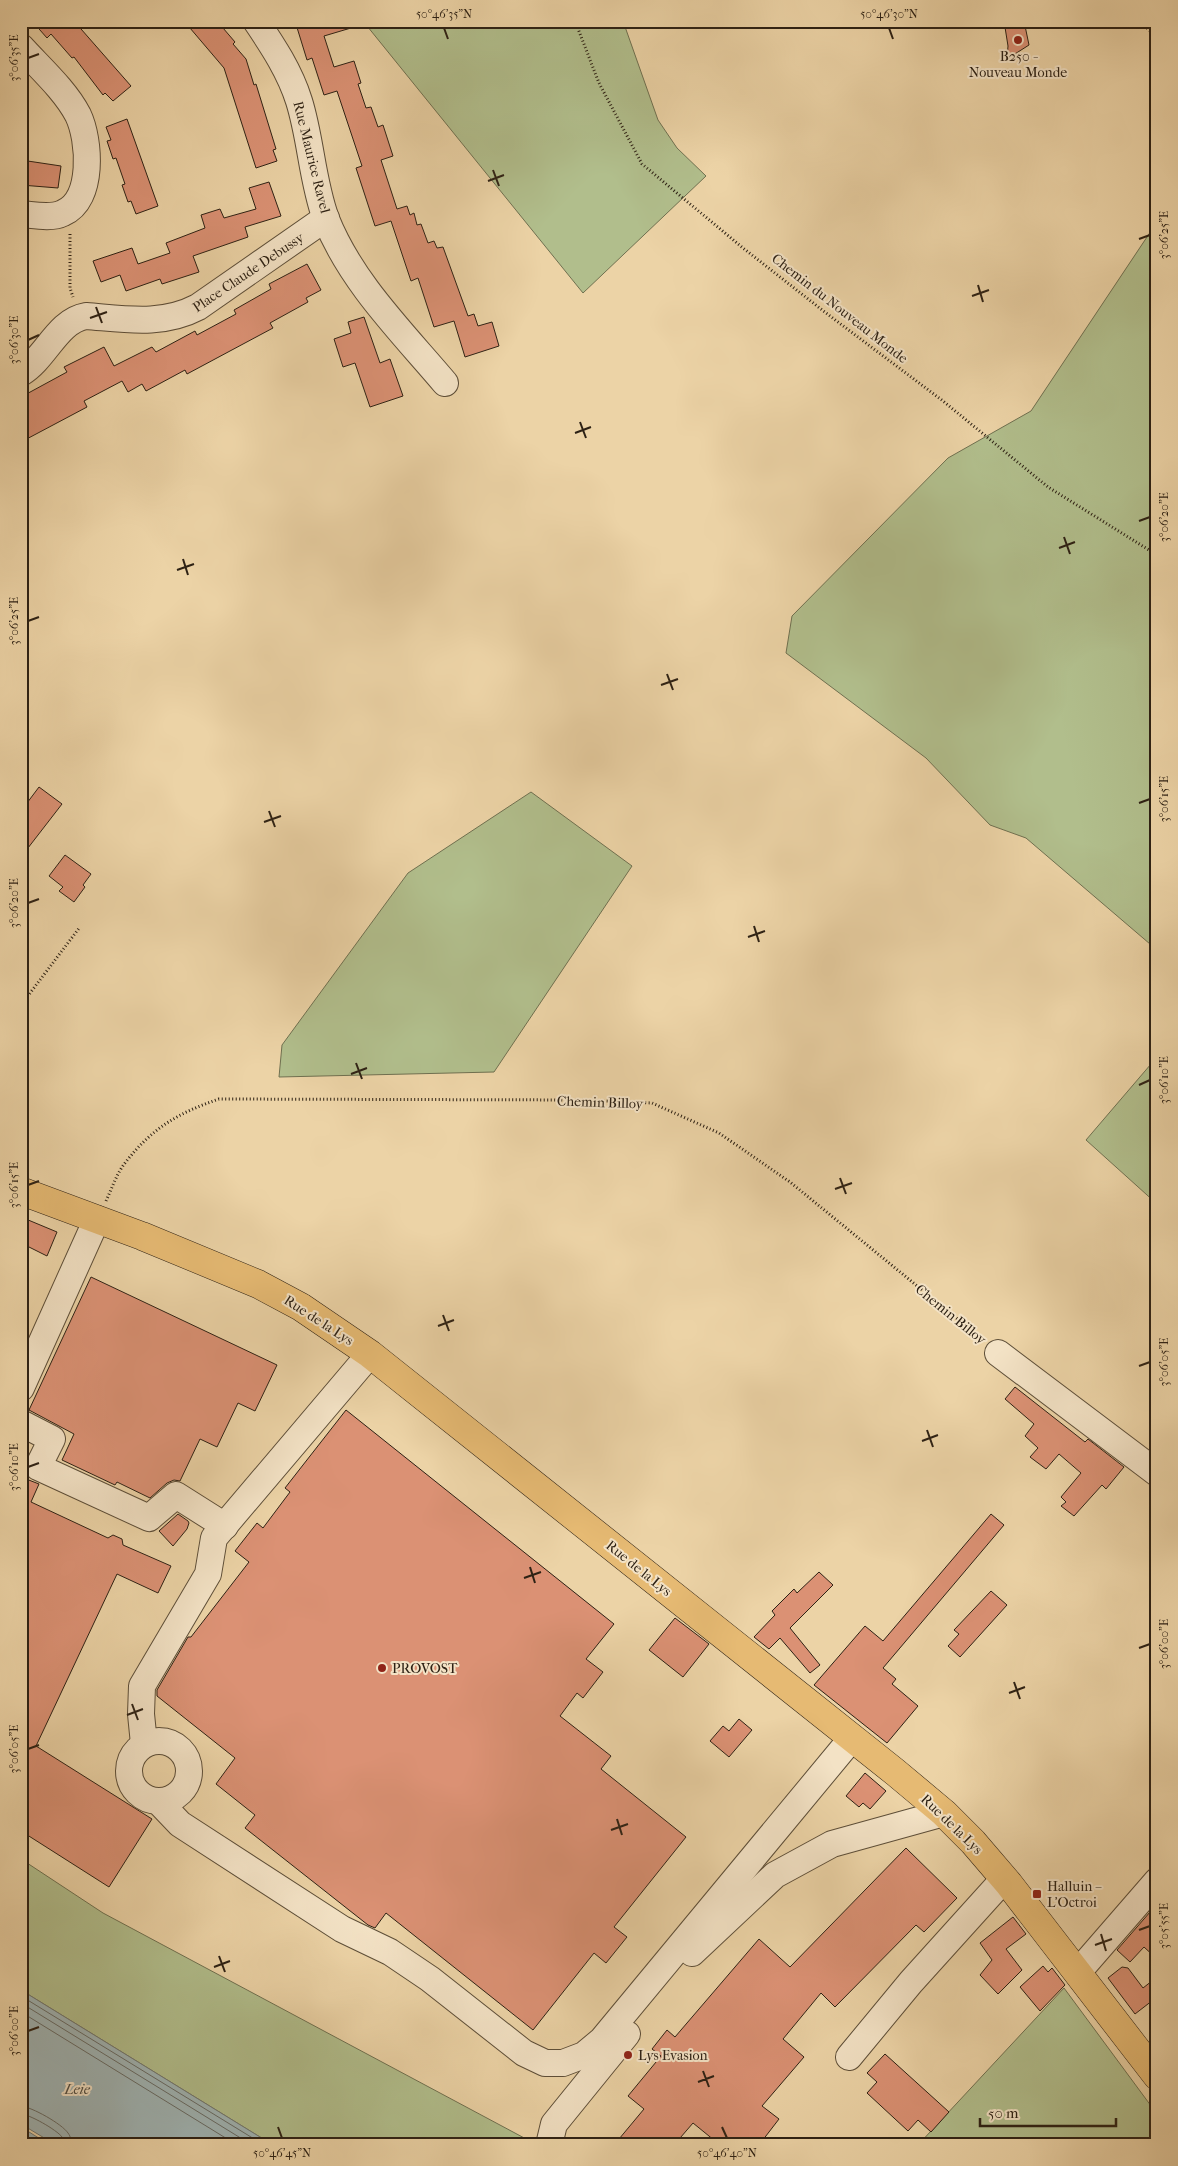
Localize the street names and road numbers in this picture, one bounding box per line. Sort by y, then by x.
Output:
street label: Rue Maurice Ravel [289,99,334,215]
street label: Place Claude Debussy [189,229,308,316]
street label: Chemin du Nouveau Monde [768,250,911,367]
street label: Chemin Billoy [557,1093,644,1113]
street label: Chemin Billoy [912,1281,990,1348]
street label: Rue de la Lys [281,1292,357,1349]
street label: Rue de la Lys [602,1537,675,1600]
street label: Rue de la Lys [917,1791,986,1858]

